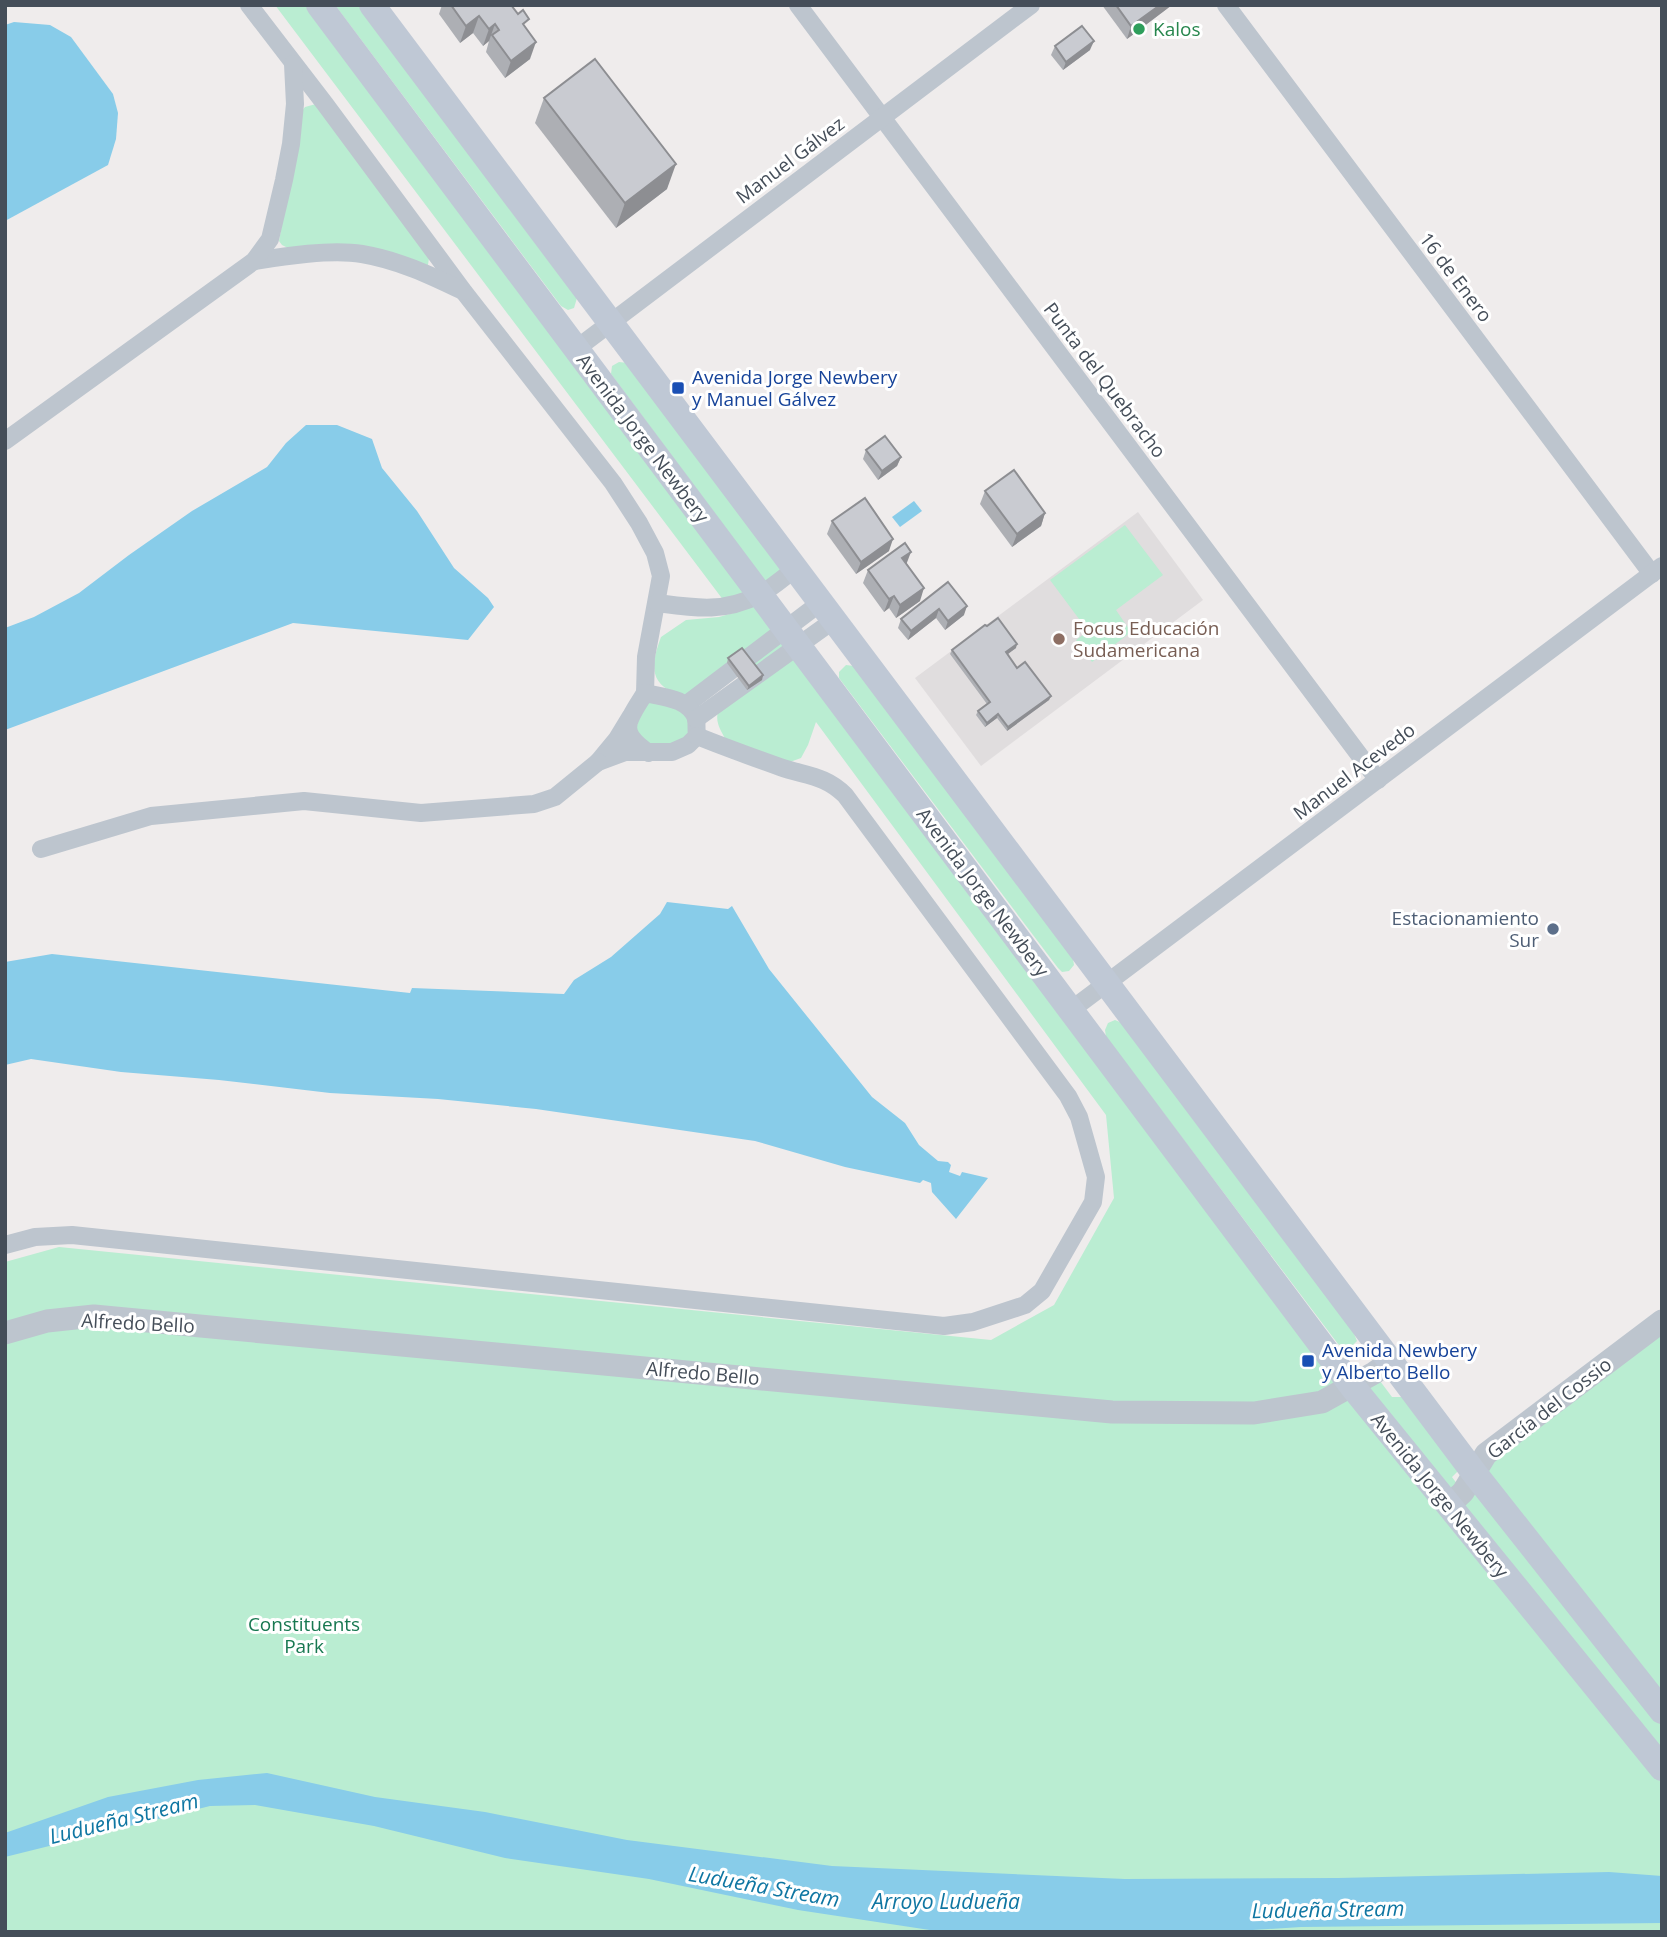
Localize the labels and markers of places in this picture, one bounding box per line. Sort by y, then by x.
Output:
place label: Kalos [1153,16,1200,42]
marker: Kalos [1131,21,1147,37]
place label: Avenida Jorge Newbery y Manuel Gálvez [692,364,898,412]
marker: Avenida Jorge Newbery y Manuel Gálvez [670,380,686,396]
place label: Focus Educación Sudamericana [1073,615,1219,663]
marker: Focus Educación Sudamericana [1051,631,1067,647]
place label: Estacionamiento Sur [1392,905,1539,953]
marker: Estacionamiento Sur [1545,921,1561,937]
place label: Avenida Newbery y Alberto Bello [1322,1337,1477,1385]
marker: Avenida Newbery y Alberto Bello [1300,1353,1316,1369]

